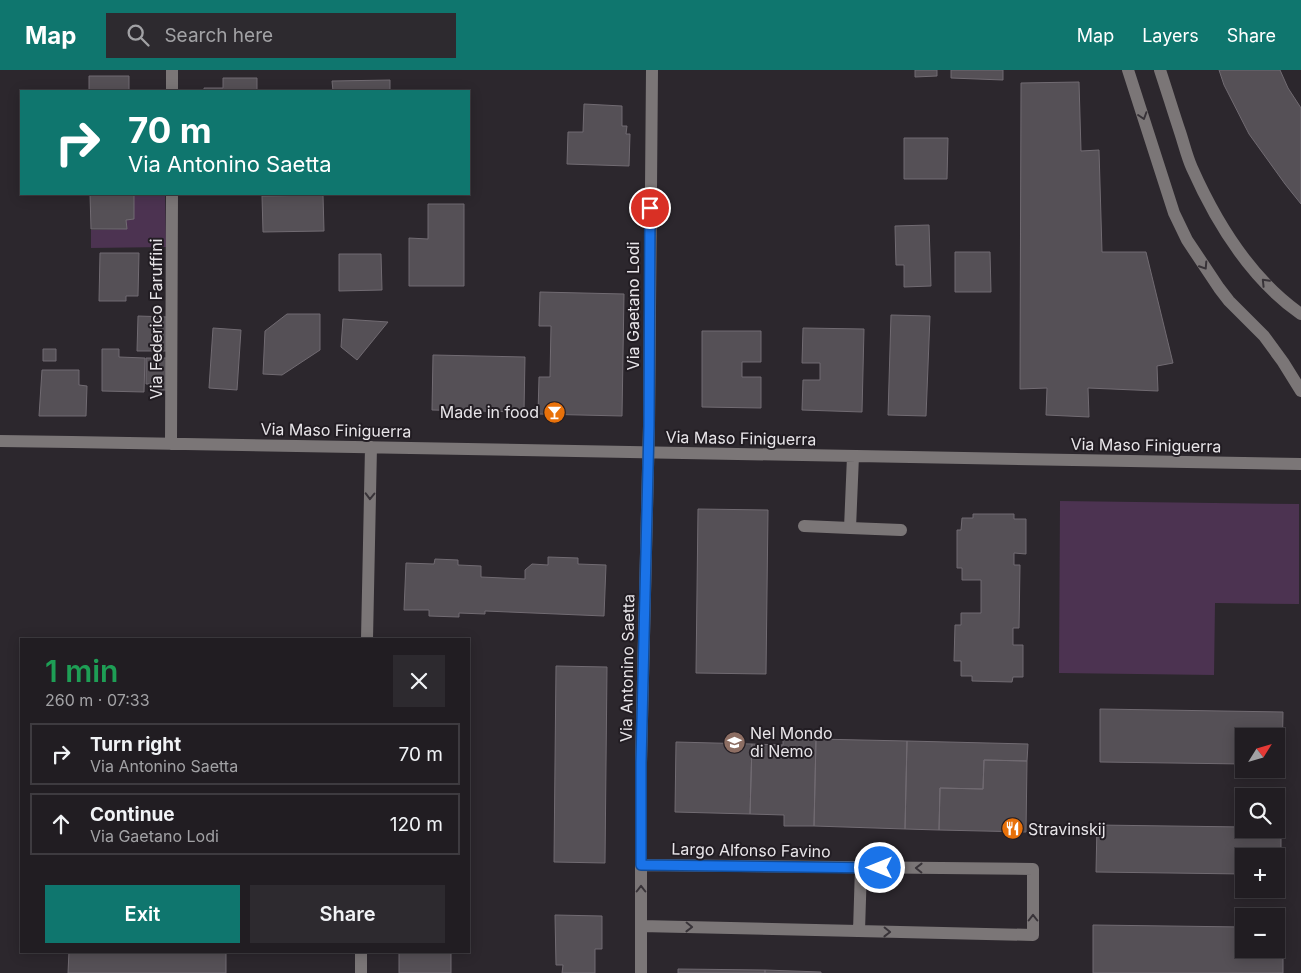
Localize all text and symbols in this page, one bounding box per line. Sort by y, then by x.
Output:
search box [106,13,456,58]
text: Map [25,21,76,50]
icon: search [124,21,152,49]
text: Search here [164,24,273,47]
text: Map [1077,25,1114,46]
text: Layers [1142,25,1199,46]
text: Share [1227,25,1276,46]
text: 70 m [128,109,212,151]
icon: right [45,110,110,175]
one-way arrow [1137,112,1147,120]
text: Via Antonino Saetta [128,151,332,177]
pin [629,187,671,229]
icon: arrive [636,194,664,222]
street label: Via Federico Faruffini [146,239,166,400]
street label: Via Gaetano Lodi [623,242,643,370]
one-way arrow [1198,260,1207,270]
one-way arrow [1261,279,1270,288]
bar icon: Made in food [543,400,567,424]
place label: Made in food [440,402,539,422]
street label: Via Maso Finiguerra [260,419,412,441]
street label: Via Maso Finiguerra [665,427,817,449]
street label: Via Maso Finiguerra [1070,434,1222,456]
one-way arrow [364,492,375,500]
street label: Via Antonino Saetta [616,594,638,742]
text: 1 min [45,653,118,689]
button: close [393,655,445,707]
text: 260 m · 07:33 [45,690,150,710]
place label: Nel Mondo di Nemo [750,723,833,761]
north arrow [1235,728,1285,778]
map controls [1235,728,1285,958]
school or university icon: Nel Mondo di Nemo [722,730,746,754]
text: Turn right [90,733,181,756]
icon: right [47,740,75,768]
text: 70 m [399,743,443,766]
text: Via Antonino Saetta [90,756,238,776]
button: search [1235,788,1285,838]
text: Continue [90,803,175,826]
icon: ahead [47,810,75,838]
text: 120 m [390,813,443,836]
restaurant icon: Stravinskij [1000,817,1024,841]
place label: Stravinskij [1028,819,1106,839]
text: Via Gaetano Lodi [90,826,219,846]
street label: Largo Alfonso Favino [671,839,831,861]
position arrow [853,841,905,893]
button: + [1235,848,1285,898]
one-way arrow [915,863,922,873]
button: Exit [45,885,240,943]
button: Share [250,885,445,943]
one-way arrow [636,885,646,893]
button: − [1235,908,1285,958]
one-way arrow [1028,914,1038,922]
one-way arrow [686,922,694,932]
one-way arrow [883,926,891,937]

